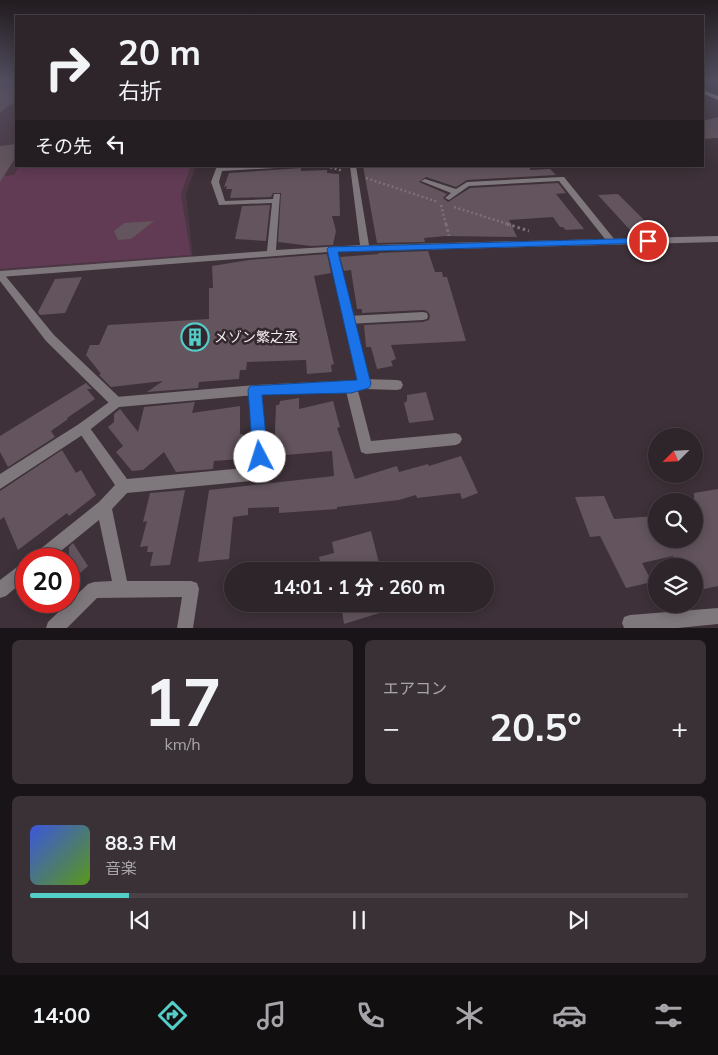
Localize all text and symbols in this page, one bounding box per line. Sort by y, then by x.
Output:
text: 20 m [118,30,201,74]
icon: right [35,35,100,100]
text: 右折 [118,77,162,105]
icon: left [102,130,130,158]
text: その先 [35,134,92,158]
pin [627,220,669,262]
icon: arrive [634,227,662,255]
building icon: メゾン繁之丞 [180,322,210,352]
place label: メゾン繁之丞 [214,328,298,346]
north arrow [648,428,702,482]
map controls [648,428,703,613]
position arrow [233,430,285,482]
button: search [648,493,703,548]
speed limit sign: 20 [15,548,80,613]
button: layers [648,558,703,613]
text: 14:01 · 1 分 · 260 m [273,575,445,599]
text: 17 [143,661,222,742]
text: エアコン [383,678,447,698]
text: 20.5° [489,703,582,751]
text: − [383,710,400,745]
text: + [671,710,688,745]
text: km/h [164,734,201,754]
text: 88.3 FM [105,831,177,855]
text: 音楽 [105,858,137,878]
icon: previous [126,906,154,934]
icon: pause [345,906,373,934]
icon: next [564,906,592,934]
icon: directions [155,998,190,1033]
icon: music [254,998,289,1033]
icon: phone [353,998,388,1033]
icon: climate [452,998,487,1033]
icon: car [552,998,587,1033]
icon: filters [651,998,686,1033]
text: 14:00 [32,1001,90,1029]

